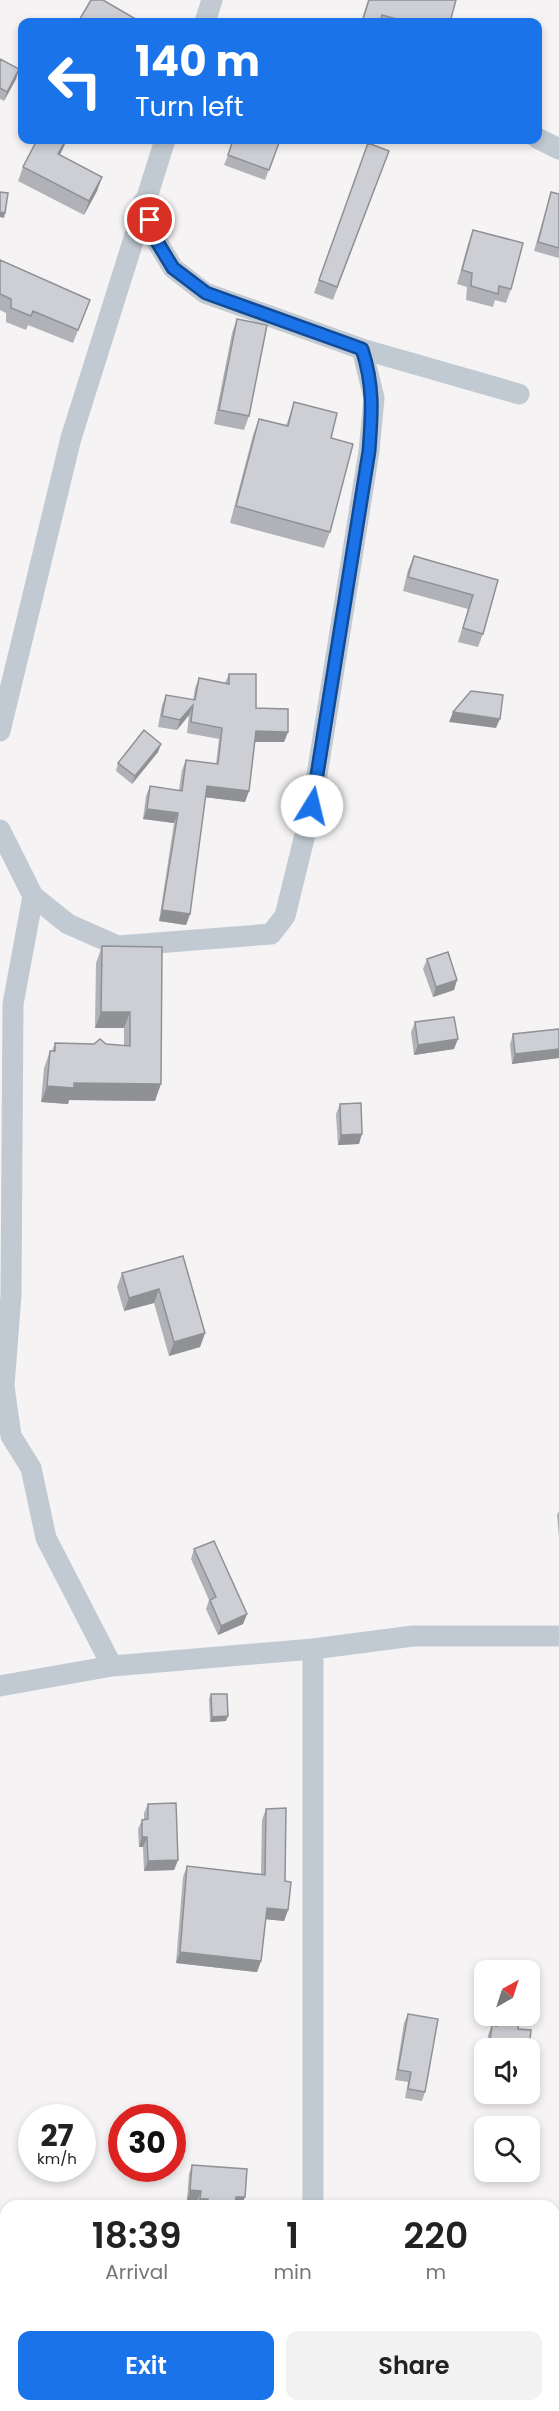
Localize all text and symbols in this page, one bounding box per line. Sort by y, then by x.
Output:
text: 140 m [135,32,260,91]
icon: left [36,42,114,120]
text: Turn left [135,88,244,125]
pin [124,194,175,245]
icon: arrive [133,203,166,236]
position arrow [280,774,344,838]
north arrow [474,1960,540,2026]
map controls [474,1960,540,2182]
button: sound [474,2038,540,2104]
speed limit sign: 30 [108,2104,186,2182]
text: 27 [40,2114,74,2157]
button: search [474,2116,540,2182]
text: km/h [37,2148,77,2169]
text: 18:39 [92,2210,182,2261]
text: 1 [286,2210,299,2261]
text: 220 [404,2210,468,2261]
text: Arrival [105,2258,168,2286]
text: min [273,2258,312,2286]
text: m [426,2258,446,2286]
button: Exit [18,2331,274,2400]
button: Share [286,2331,542,2400]

